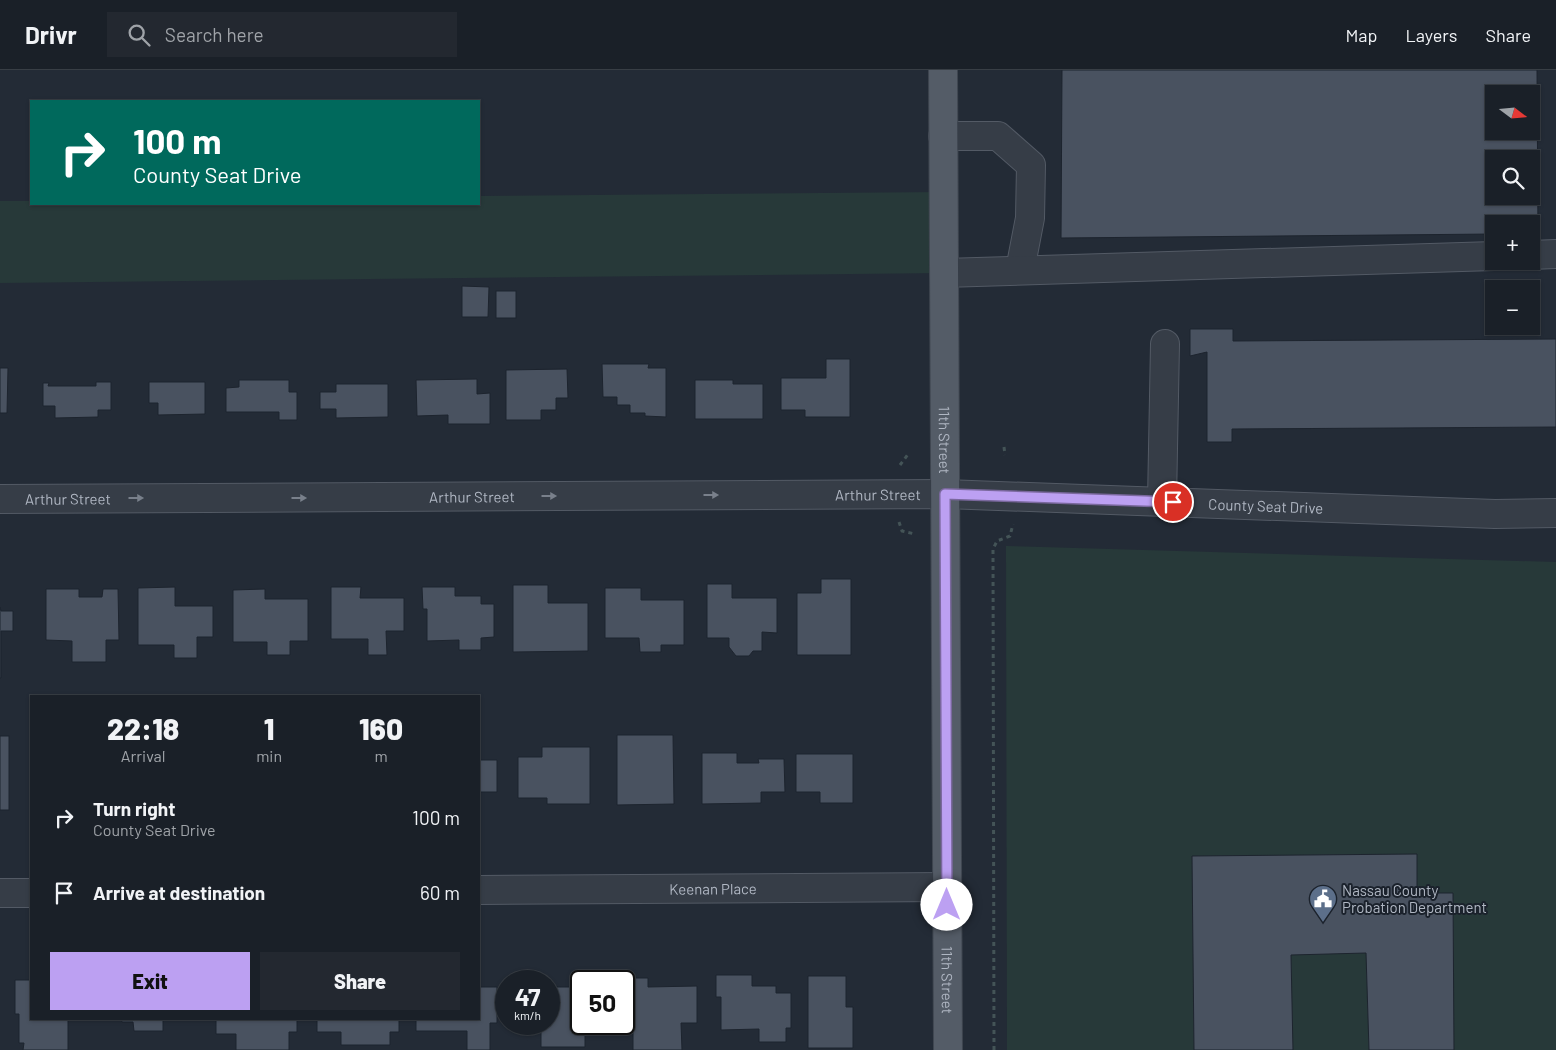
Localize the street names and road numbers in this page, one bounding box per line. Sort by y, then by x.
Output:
street label: 11th Street [936,406,954,474]
street label: Arthur Street [835,485,921,504]
street label: Arthur Street [429,487,515,506]
street label: Arthur Street [25,489,111,508]
street label: County Seat Drive [1208,495,1324,517]
street label: Keenan Place [669,879,757,898]
street label: 11th Street [938,946,957,1014]

